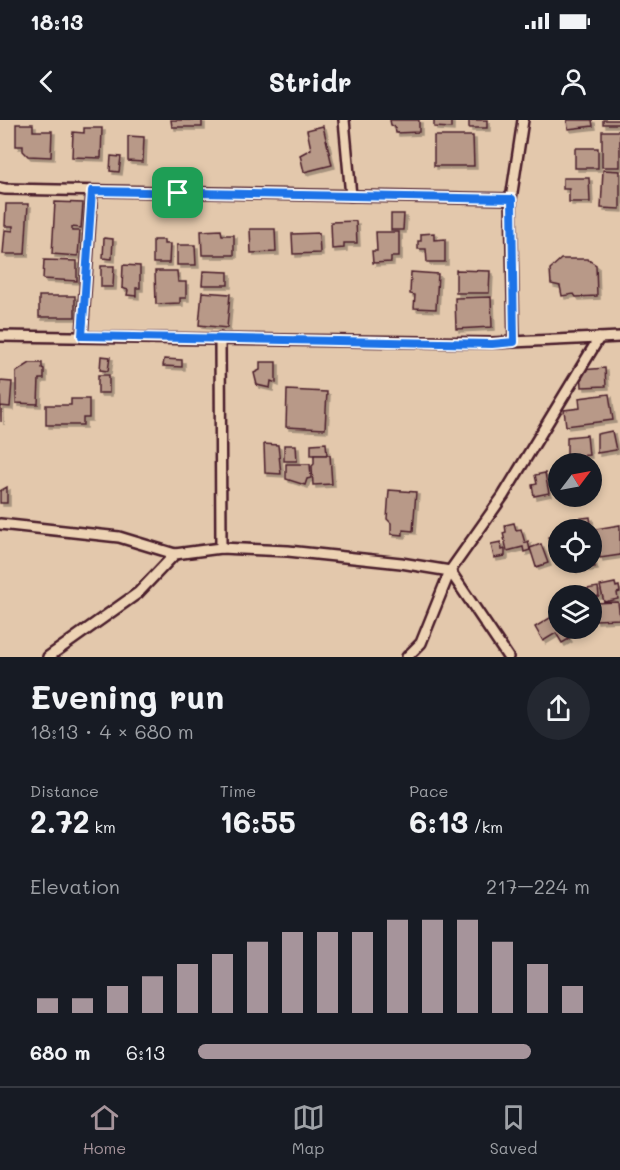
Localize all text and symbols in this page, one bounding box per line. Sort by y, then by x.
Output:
text: 18:13 [30,7,83,36]
text: Stridr [268,64,352,99]
icon: back [30,65,63,98]
icon: person [557,65,590,98]
pin [152,167,203,218]
icon: arrive [161,176,194,209]
north arrow [548,453,602,507]
map controls [548,453,602,639]
button: locate [548,519,602,573]
button: layers [548,585,602,639]
text: Evening run [30,674,224,717]
button: share [527,677,590,740]
text: 18:13 · 4 × 680 m [30,718,194,744]
text: Distance [30,780,99,801]
text: Time [220,780,256,801]
text: Pace [409,780,448,801]
text: 2.72 [30,801,90,841]
text: 16:55 [220,801,296,841]
text: 6:13 [409,801,468,841]
text: km [90,816,116,837]
text: /km [468,816,503,837]
text: Elevation [30,873,120,899]
text: 217–224 m [486,873,590,899]
text: 680 m [30,1039,90,1065]
text: 6:13 [126,1039,165,1065]
tab: Home [83,1101,126,1158]
tab: Map [292,1101,325,1158]
tab: Saved [490,1101,537,1158]

